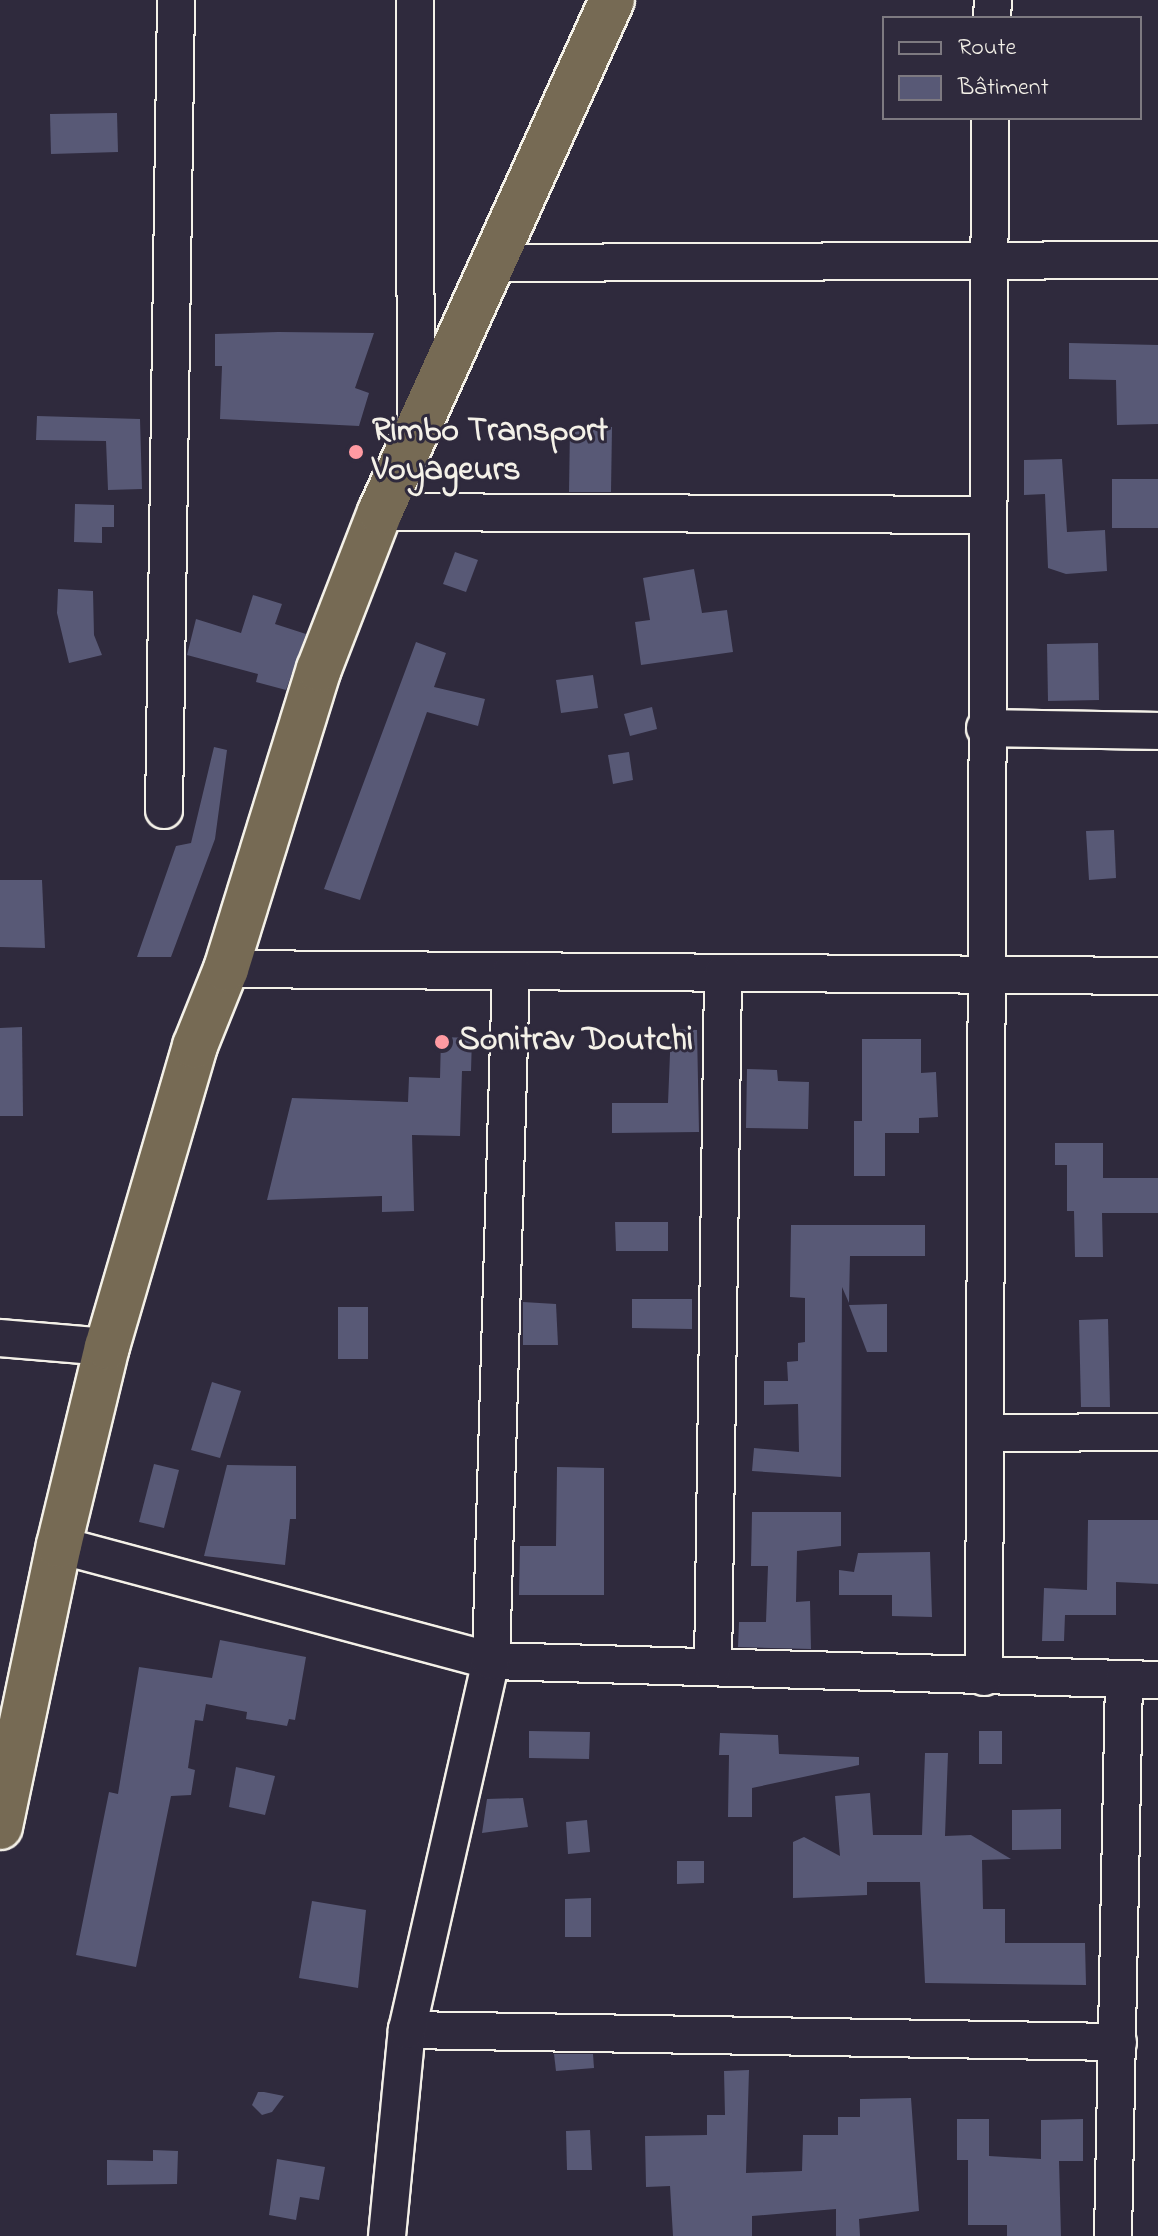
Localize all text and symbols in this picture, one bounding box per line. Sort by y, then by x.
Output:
legend [882,16,1142,120]
text: Route [958,31,1016,66]
text: Bâtiment [958,71,1049,106]
place label: Rimbo Transport Voyageurs [372,412,608,492]
marker: Rimbo Transport Voyageurs [347,443,365,461]
place label: Sonitrav Doutchi [458,1022,693,1062]
marker: Sonitrav Doutchi [433,1033,451,1051]

